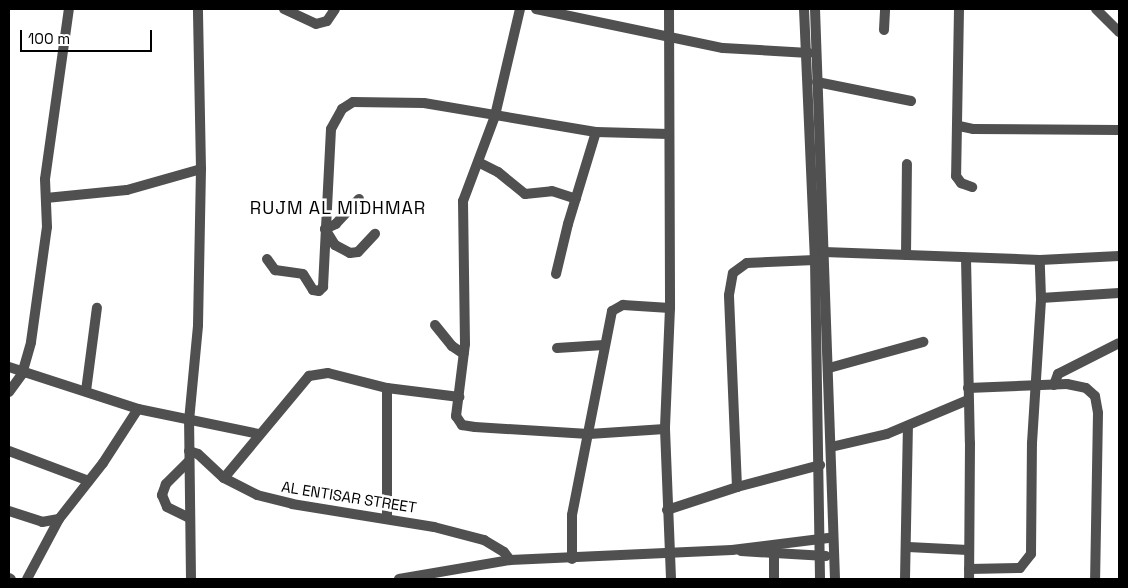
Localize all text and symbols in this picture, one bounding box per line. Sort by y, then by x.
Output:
scale bar [22,20,155,52]
text: 100 m [28,29,70,48]
district label: RUJM AL MIDHMAR [248,197,428,219]
street label: AL ENTISAR STREET [280,477,418,517]

